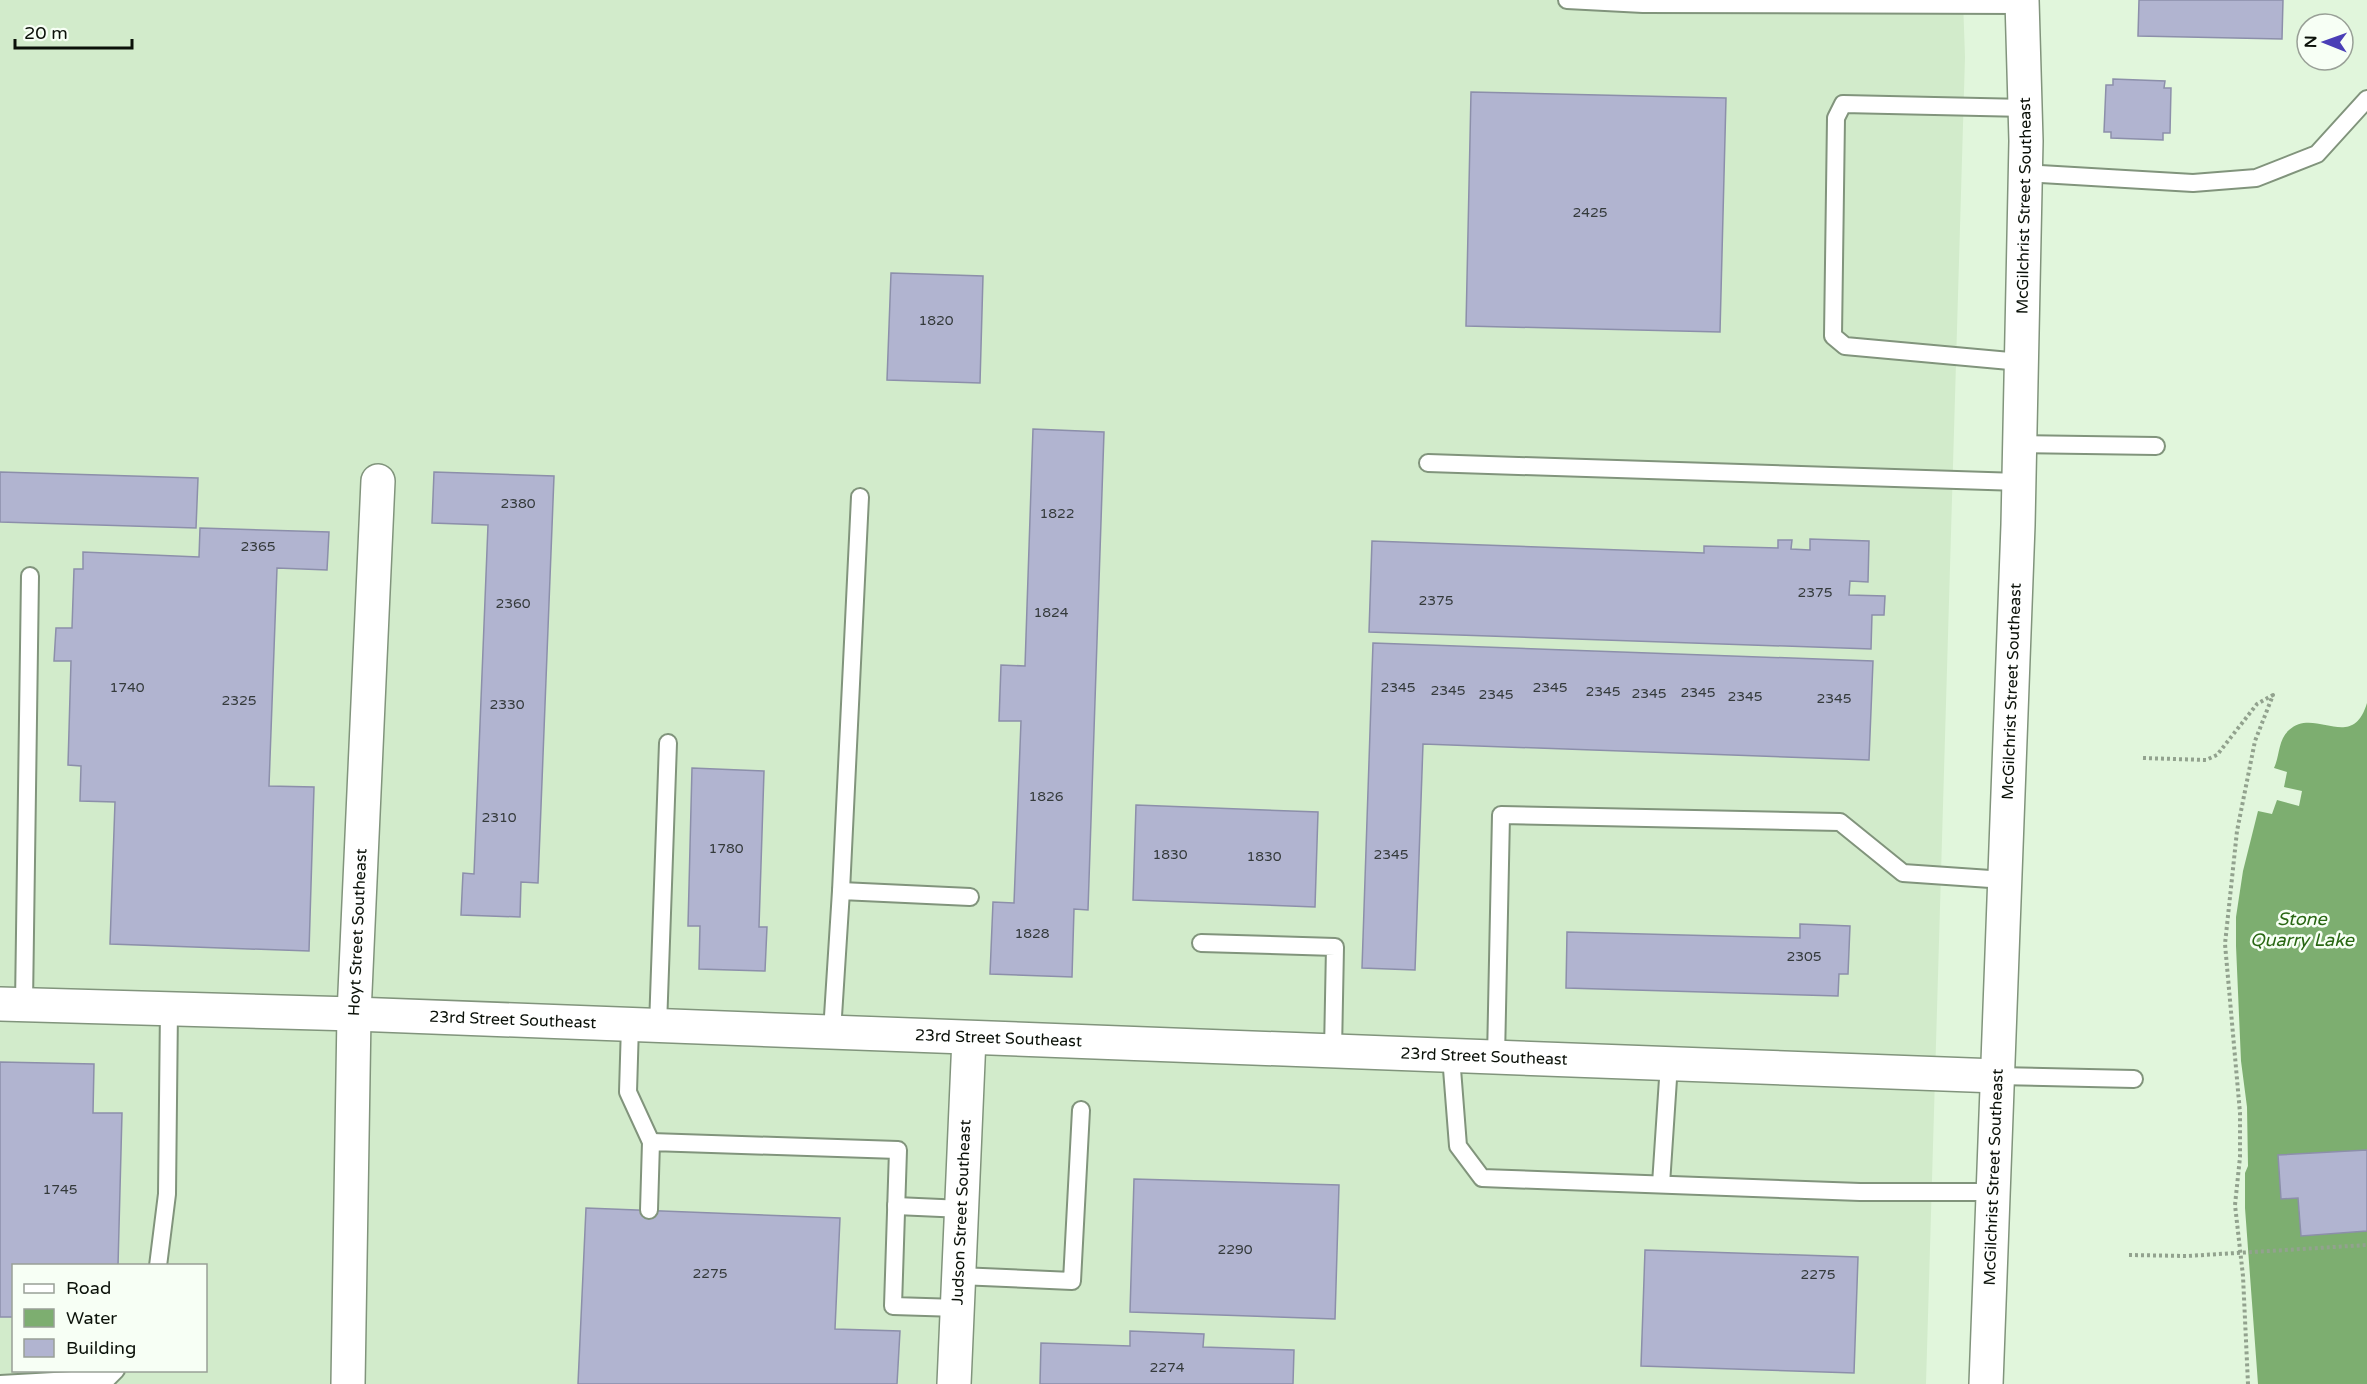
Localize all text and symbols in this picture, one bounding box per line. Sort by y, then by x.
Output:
scale bar [15,12,132,50]
north arrow [2295,12,2355,72]
text: 20 m [24,22,68,44]
text: N [2301,35,2321,48]
street label: McGilchrist Street Southeast [2012,97,2036,314]
house number: 2425 [1572,204,1608,221]
house number: 1820 [918,312,954,329]
house number: 2380 [500,495,536,512]
house number: 1822 [1039,505,1075,522]
house number: 2365 [240,538,276,555]
street label: McGilchrist Street Southeast [1998,583,2026,800]
house number: 2375 [1797,584,1833,601]
house number: 2375 [1418,592,1454,609]
house number: 2360 [495,595,531,612]
house number: 1824 [1033,604,1069,621]
house number: 1740 [109,679,145,696]
house number: 2345 [1380,679,1416,696]
house number: 2345 [1532,679,1568,696]
house number: 2345 [1430,682,1466,699]
house number: 2345 [1585,683,1621,700]
house number: 2345 [1680,684,1716,701]
house number: 2345 [1631,685,1667,702]
house number: 2345 [1478,686,1514,703]
house number: 2345 [1727,688,1763,705]
house number: 2345 [1816,690,1852,707]
house number: 2325 [221,692,257,709]
house number: 2330 [489,696,525,713]
house number: 1826 [1028,788,1064,805]
house number: 2310 [481,809,517,826]
house number: 1780 [708,840,744,857]
house number: 1830 [1152,846,1188,863]
house number: 2345 [1373,846,1409,863]
street label: Hoyt Street Southeast [344,848,371,1016]
house number: 1830 [1246,848,1282,865]
water label: Stone Quarry Lake [2250,908,2355,951]
house number: 1828 [1014,925,1050,942]
house number: 2305 [1786,948,1822,965]
street label: 23rd Street Southeast [429,1007,597,1033]
street label: 23rd Street Southeast [914,1025,1082,1051]
street label: 23rd Street Southeast [1400,1043,1568,1070]
street label: McGilchrist Street Southeast [1980,1068,2008,1286]
street label: Judson Street Southeast [947,1119,975,1305]
house number: 1745 [42,1181,78,1198]
house number: 2290 [1217,1241,1253,1258]
legend [12,1264,207,1372]
house number: 2275 [692,1265,728,1282]
house number: 2275 [1800,1266,1836,1283]
text: Road [66,1277,111,1299]
text: Water [66,1307,117,1329]
text: Building [66,1337,136,1359]
house number: 2274 [1149,1359,1185,1376]

